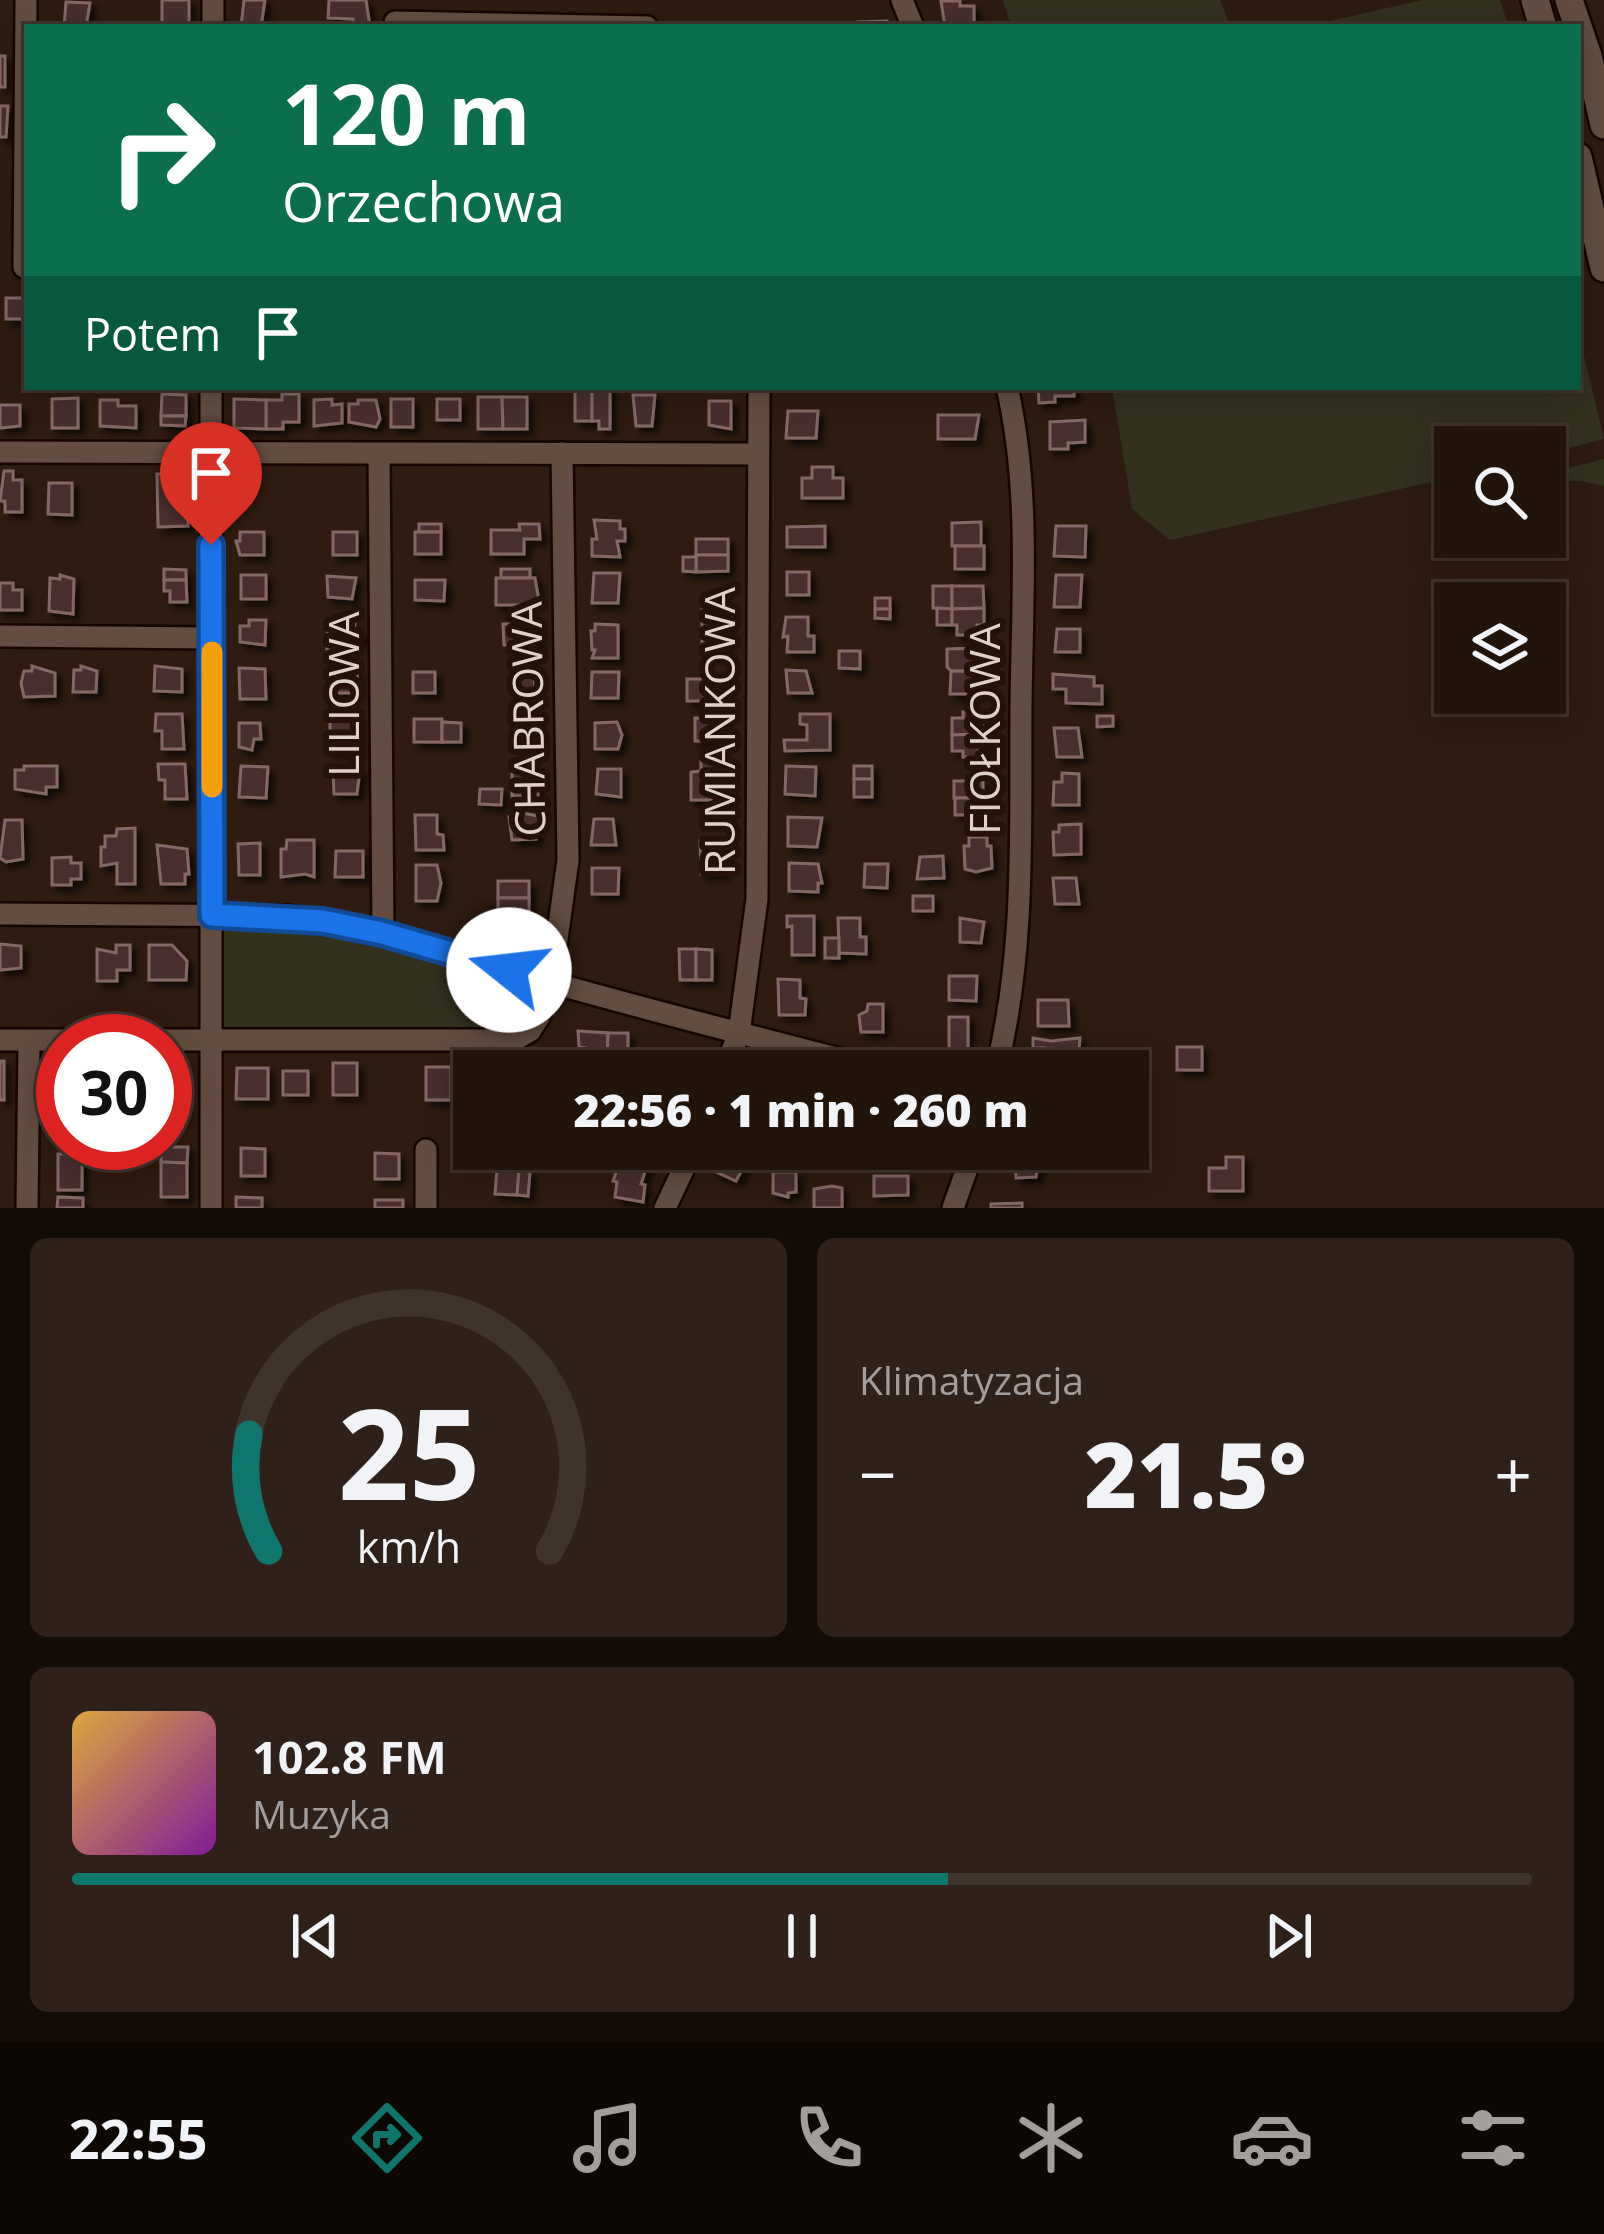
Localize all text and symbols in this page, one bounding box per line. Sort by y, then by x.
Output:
text: 120 m [282,55,530,170]
icon: right [84,72,240,228]
text: Orzechowa [282,164,565,238]
icon: arrive [245,300,311,366]
text: Potem [84,303,221,364]
pin [160,422,262,545]
map controls [1434,426,1566,714]
button: search [1434,426,1566,558]
icon: arrive [178,440,244,506]
button: layers [1434,582,1566,714]
street label: RUMIANKOWA [690,587,747,875]
street label: CHABROWA [496,601,558,837]
street label: LILIOWA [314,611,371,777]
street label: FIOŁKOWA [955,623,1012,835]
position arrow [446,907,572,1033]
speed limit sign: 30 [36,1014,192,1170]
text: 22:56 · 1 min · 260 m [574,1079,1028,1140]
text: Klimatyzacja [859,1353,1084,1406]
text: 25 [337,1367,480,1537]
text: 21.5° [1084,1412,1307,1534]
text: − [859,1428,897,1518]
text: + [1494,1428,1532,1518]
text: km/h [356,1516,461,1575]
text: 102.8 FM [252,1726,447,1787]
text: Muzyka [252,1787,391,1840]
icon: previous [282,1903,348,1969]
icon: pause [769,1903,835,1969]
icon: next [1256,1903,1322,1969]
icon: directions [345,2096,429,2180]
icon: music [566,2096,650,2180]
icon: phone [787,2096,871,2180]
icon: climate [1009,2096,1093,2180]
icon: car [1230,2096,1314,2180]
icon: filters [1451,2096,1535,2180]
text: 22:55 [69,2101,208,2175]

